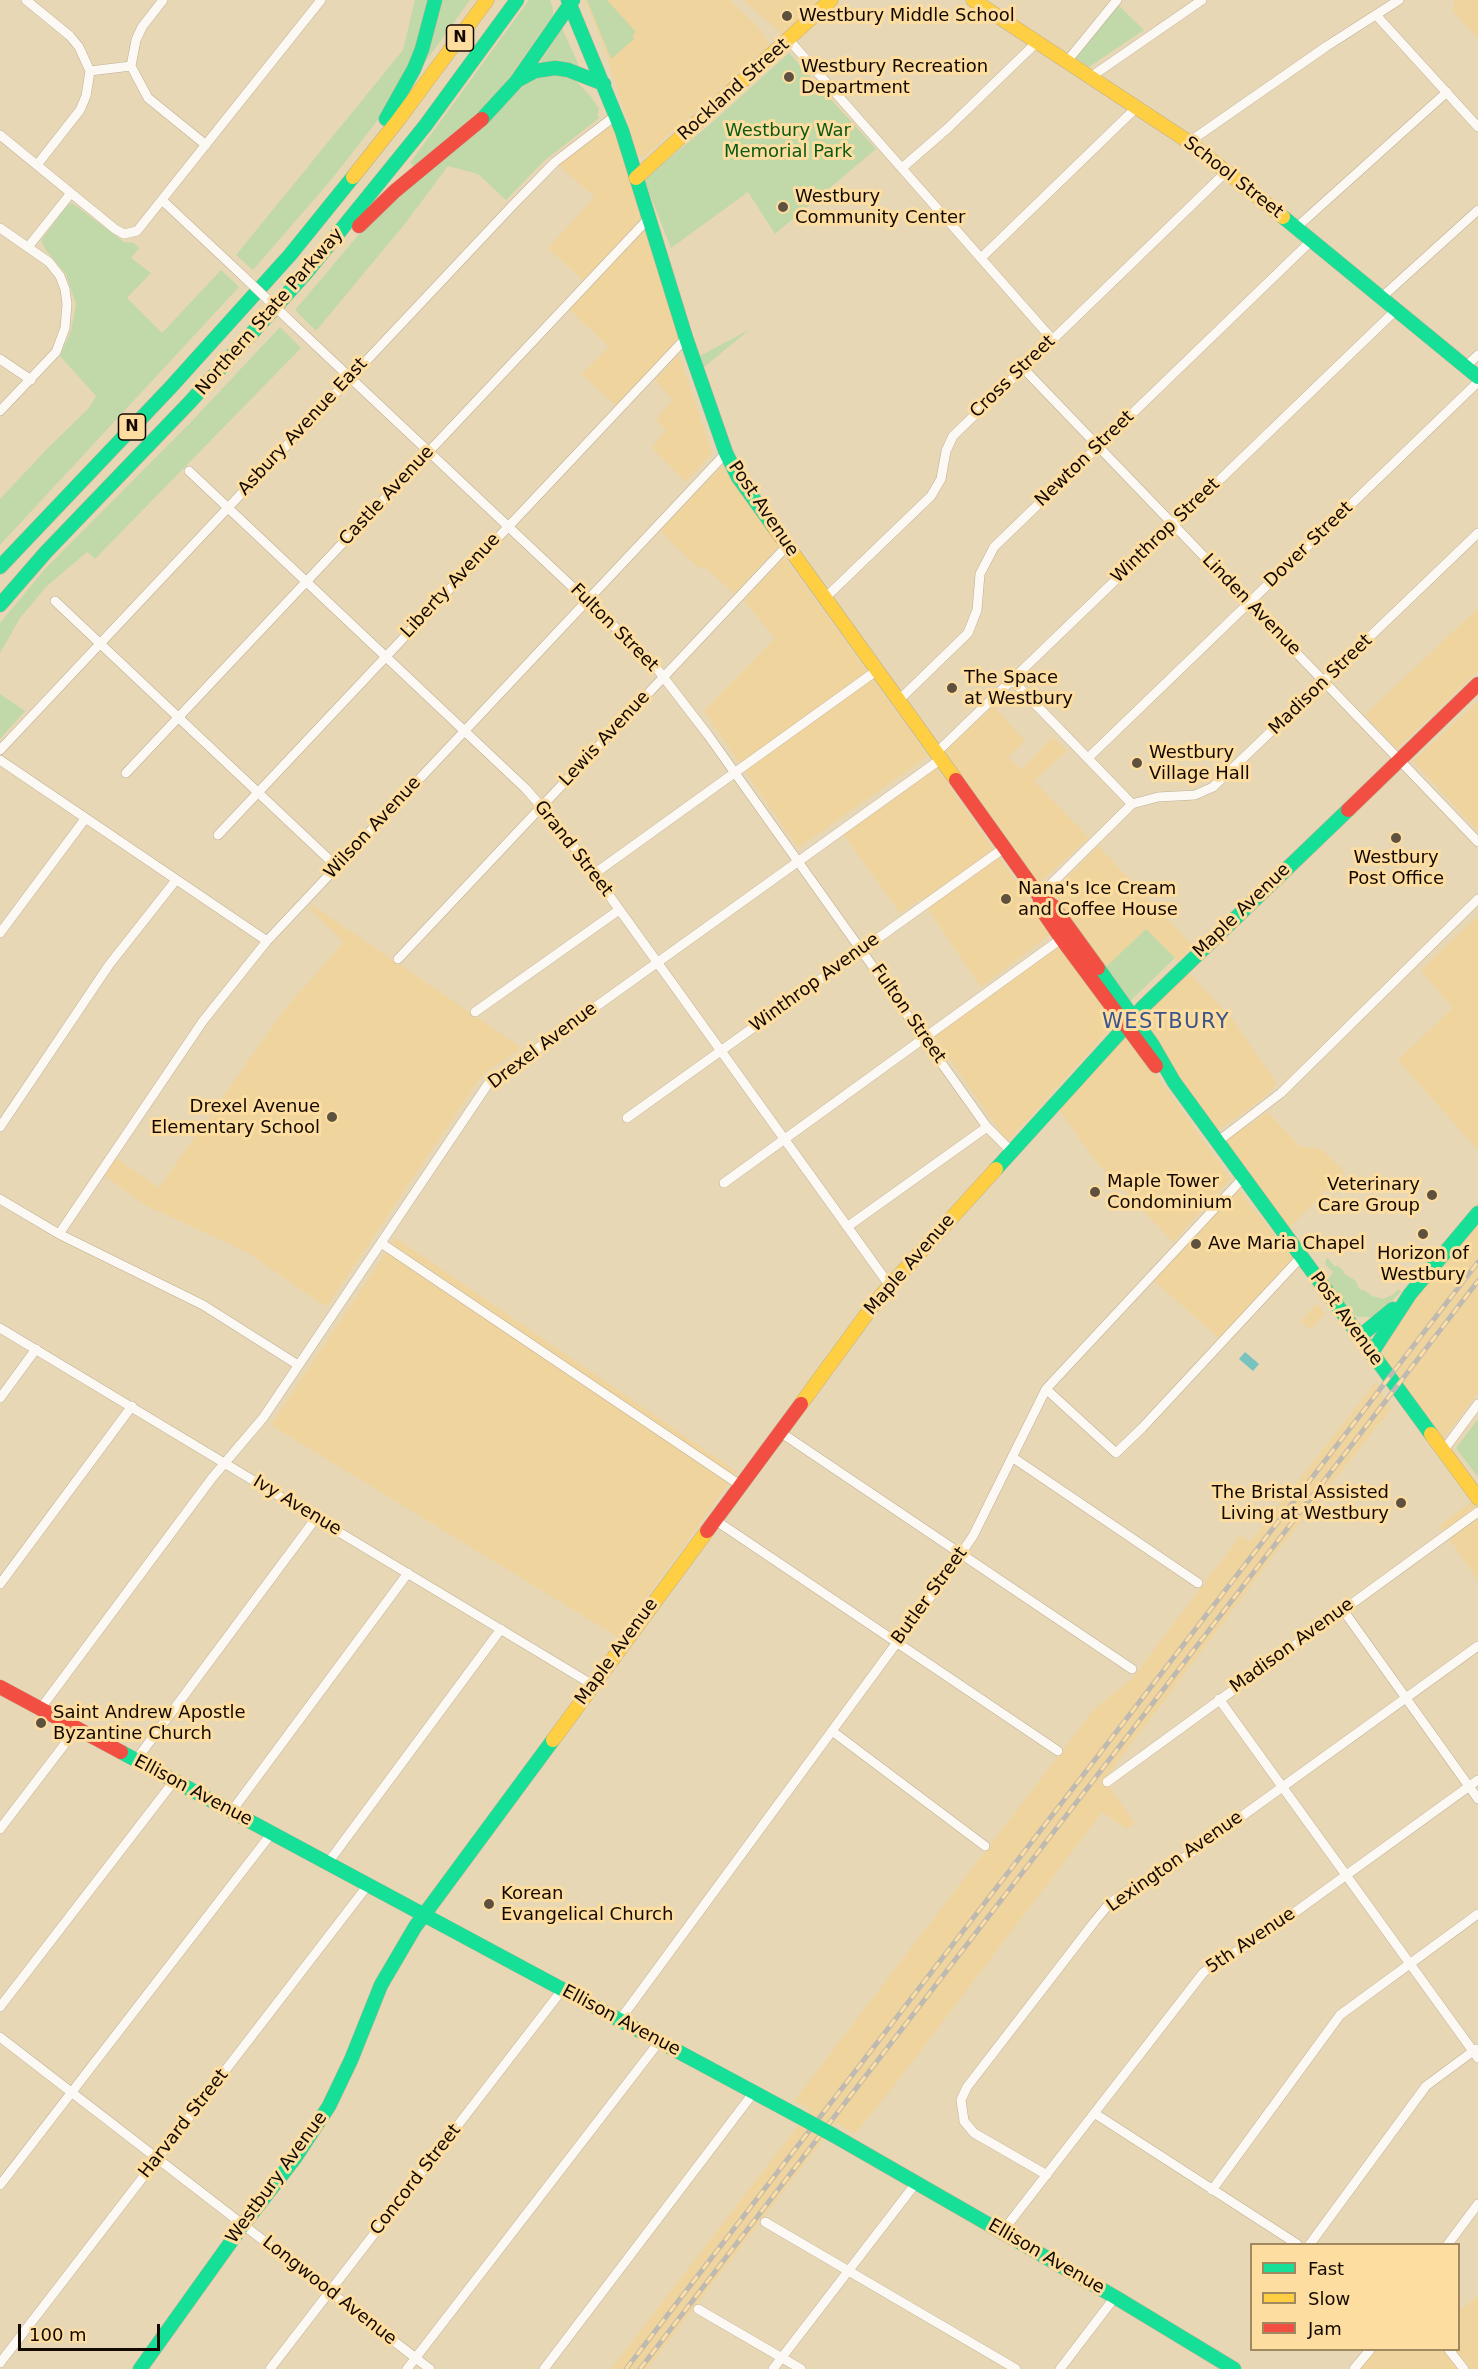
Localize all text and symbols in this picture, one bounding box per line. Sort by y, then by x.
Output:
place label: Westbury Middle School [799,5,1015,27]
marker: Westbury Middle School [780,9,794,23]
road number: N [446,25,474,51]
street label: Rockland Street [674,34,794,146]
place label: Westbury Recreation Department [801,56,988,98]
marker: Westbury Recreation Department [782,70,796,84]
park label: Westbury War Memorial Park [724,120,852,162]
street label: School Street [1179,132,1287,224]
place label: Westbury Community Center [795,186,965,228]
marker: Westbury Community Center [776,200,790,214]
street label: Northern State Parkway [192,224,348,400]
street label: Cross Street [966,331,1060,423]
street label: Asbury Avenue East [234,354,372,500]
street label: Newton Street [1031,406,1139,512]
road number: N [118,414,146,440]
street label: Castle Avenue [335,442,439,550]
street label: Post Avenue [723,457,803,561]
street label: Winthrop Street [1107,474,1225,588]
street label: Dover Street [1260,497,1358,593]
street label: Liberty Avenue [397,529,505,643]
street label: Linden Avenue [1197,550,1305,660]
street label: Fulton Street [565,579,663,677]
street label: Madison Street [1265,630,1377,740]
place label: The Space at Westbury [964,667,1073,710]
marker: The Space at Westbury [945,681,959,695]
street label: Lewis Avenue [555,687,655,791]
place label: Westbury Village Hall [1149,742,1250,784]
marker: Westbury Village Hall [1130,756,1144,770]
street label: Wilson Avenue [320,772,426,884]
street label: Grand Street [529,797,617,901]
marker: Westbury Post Office [1389,831,1403,845]
place label: Westbury Post Office [1348,847,1444,890]
street label: Maple Avenue [1189,859,1295,963]
place label: Nana's Ice Cream and Coffee House [1018,878,1178,920]
marker: Nana's Ice Cream and Coffee House [999,892,1013,906]
street label: Winthrop Avenue [746,929,884,1037]
street label: Fulton Street [866,960,950,1068]
street label: Drexel Avenue [484,998,602,1094]
district label: WESTBURY [1102,1010,1230,1036]
place label: Drexel Avenue Elementary School [151,1096,320,1138]
marker: Drexel Avenue Elementary School [325,1110,339,1124]
place label: Maple Tower Condominium [1107,1171,1232,1214]
place label: Veterinary Care Group [1318,1174,1420,1216]
marker: Maple Tower Condominium [1088,1185,1102,1199]
marker: Veterinary Care Group [1425,1188,1439,1202]
street label: Maple Avenue [860,1210,960,1320]
marker: Horizon of Westbury [1416,1227,1430,1241]
place label: Ave Maria Chapel [1208,1233,1365,1255]
marker: Ave Maria Chapel [1189,1237,1203,1251]
place label: Horizon of Westbury [1377,1243,1469,1286]
street label: Post Avenue [1305,1268,1387,1370]
street label: Ivy Avenue [249,1471,345,1541]
place label: The Bristal Assisted Living at Westbury [1212,1482,1389,1524]
marker: The Bristal Assisted Living at Westbury [1394,1496,1408,1510]
street label: Butler Street [888,1543,972,1649]
street label: Maple Avenue [571,1594,663,1710]
street label: Madison Avenue [1226,1594,1358,1698]
place label: Saint Andrew Apostle Byzantine Church [53,1702,246,1744]
marker: Saint Andrew Apostle Byzantine Church [34,1716,48,1730]
street label: Ellison Avenue [130,1751,256,1831]
street label: Lexington Avenue [1103,1807,1247,1917]
place label: Korean Evangelical Church [501,1883,673,1926]
marker: Korean Evangelical Church [482,1897,496,1911]
street label: 5th Avenue [1202,1903,1300,1979]
street label: Ellison Avenue [558,1981,684,2061]
street label: Harvard Street [135,2065,233,2183]
street label: Westbury Avenue [222,2108,332,2248]
street label: Concord Street [366,2120,466,2240]
street label: Ellison Avenue [984,2215,1108,2299]
street label: Longwood Avenue [258,2232,400,2350]
legend [1250,2243,1460,2351]
text: Fast [1308,2258,1344,2279]
text: Slow [1308,2288,1350,2309]
scale bar [21,2312,164,2350]
text: Jam [1308,2318,1342,2339]
text: 100 m [29,2324,87,2345]

